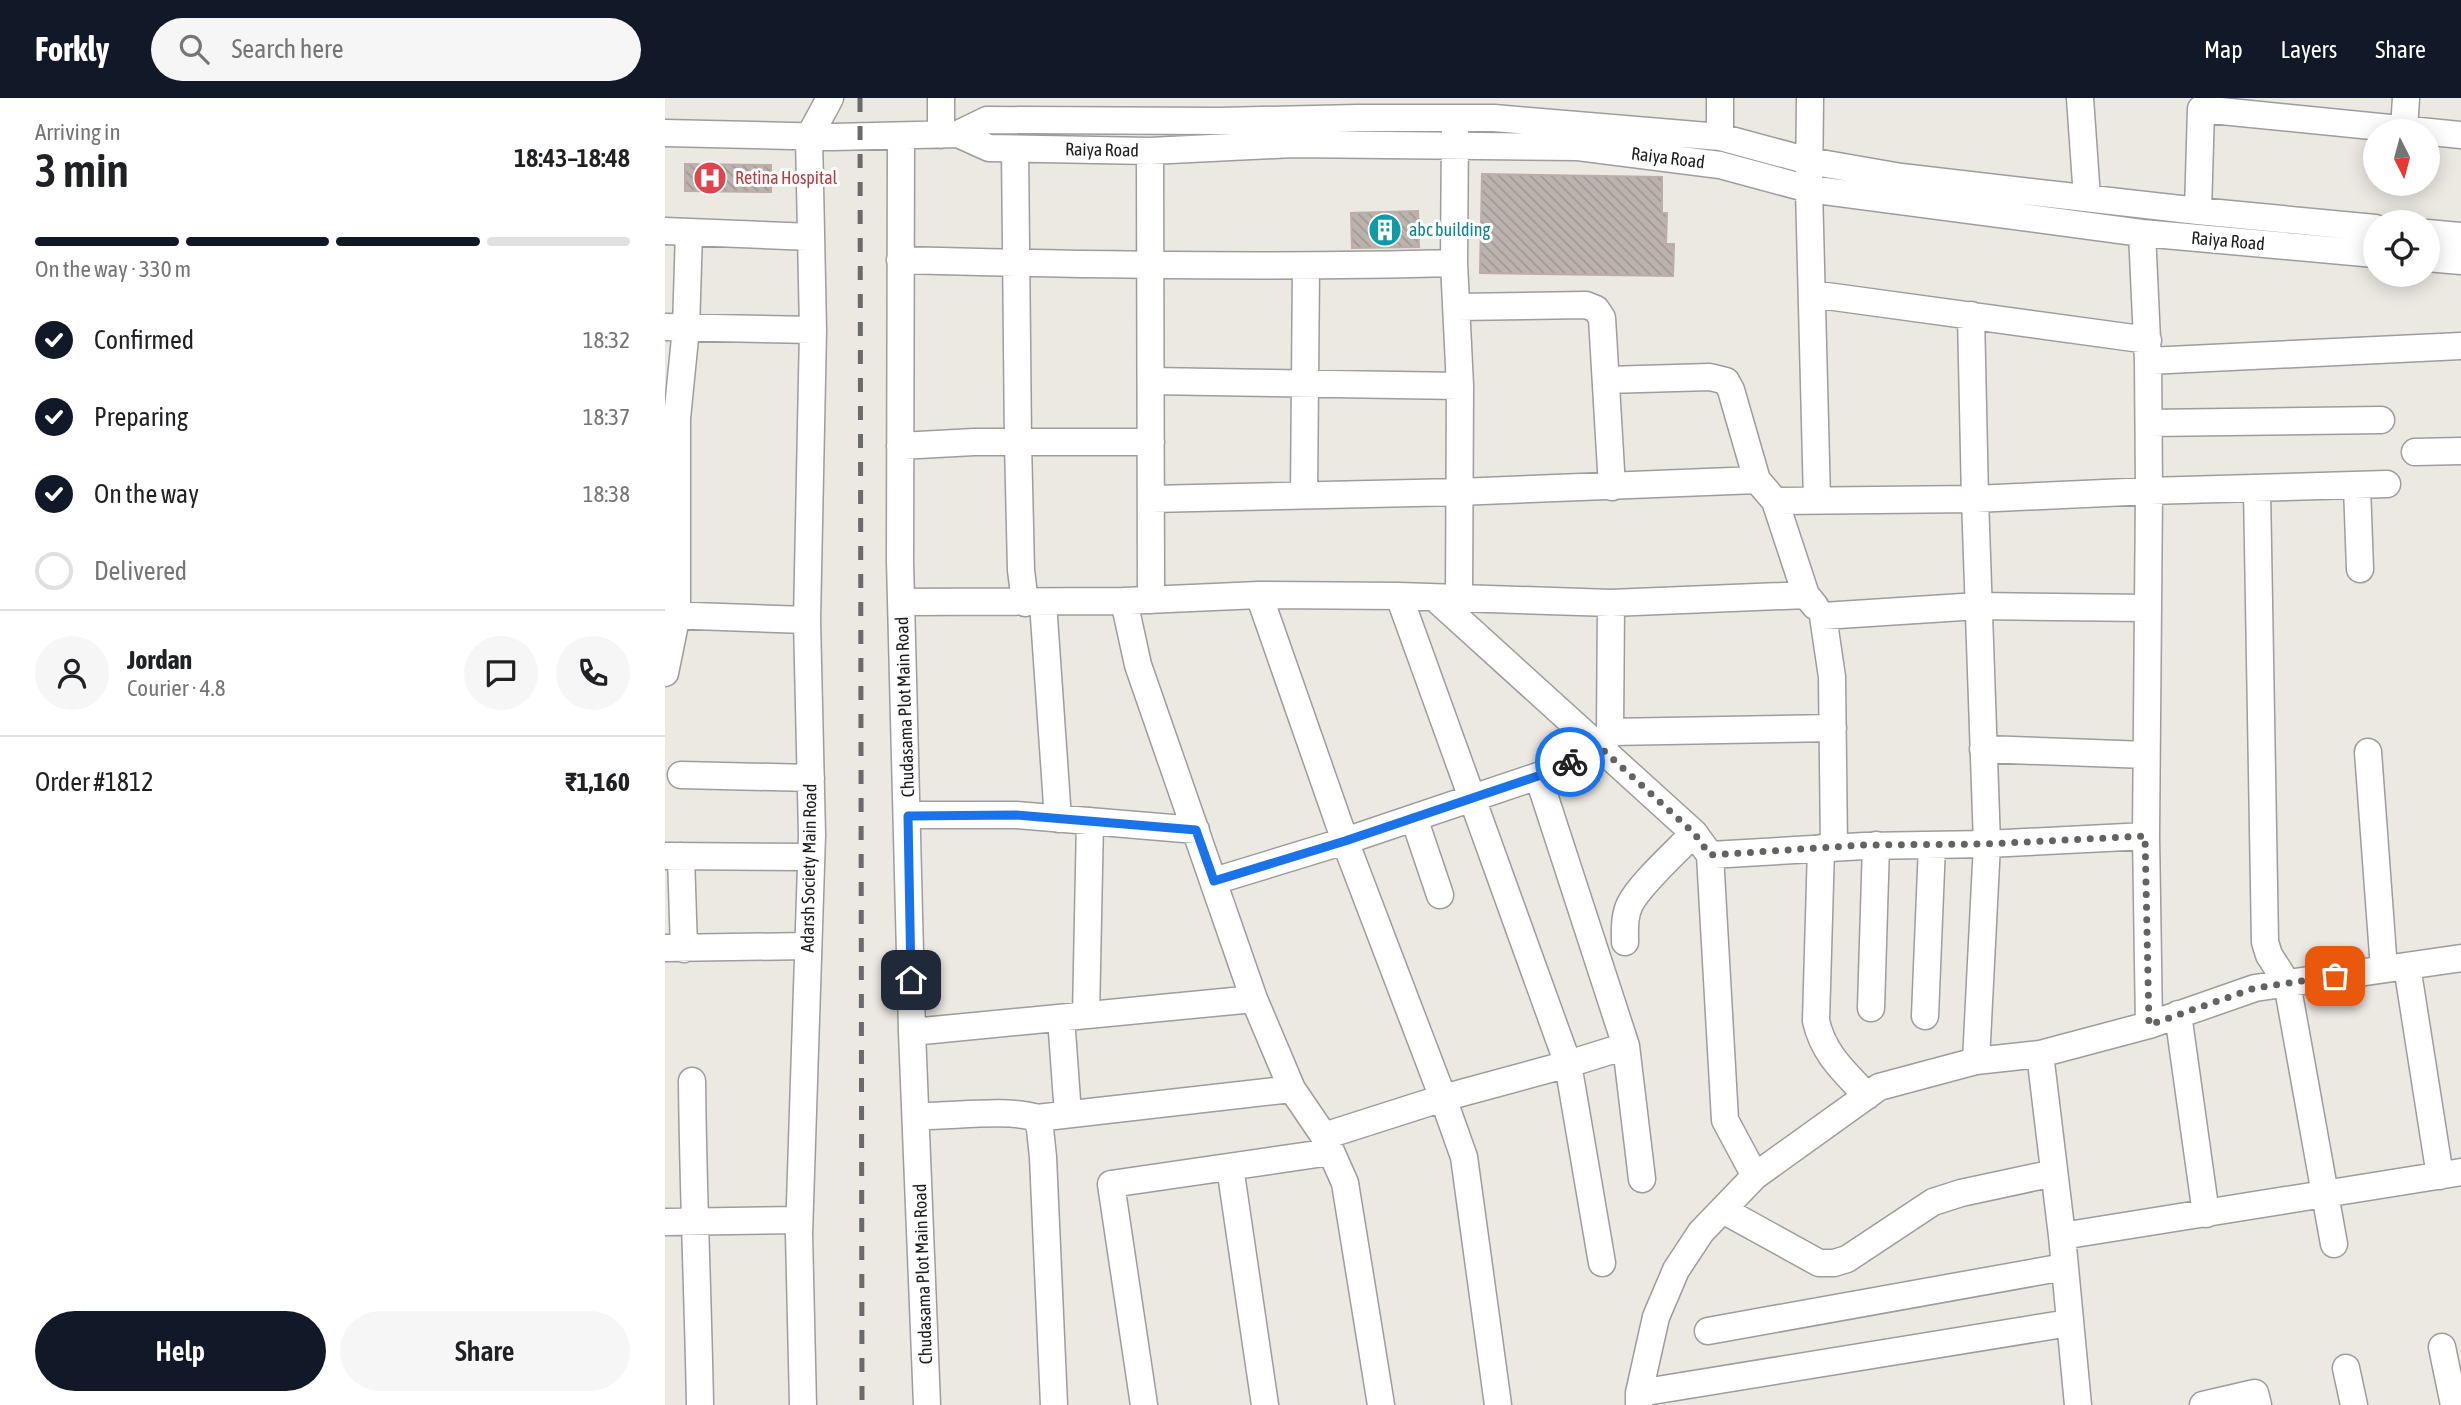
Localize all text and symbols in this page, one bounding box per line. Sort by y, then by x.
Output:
search box [151,18,641,81]
text: Forkly [35,30,109,68]
icon: search [175,30,213,68]
text: Search here [231,34,344,64]
text: Map [2204,36,2243,63]
text: Layers [2281,36,2337,63]
text: Share [2375,36,2426,63]
text: Arriving in [35,119,121,145]
north arrow [2363,119,2439,196]
map controls [2363,119,2440,287]
street label: Raiya Road [1065,138,1139,161]
text: 18:43–18:48 [514,143,630,173]
street label: Raiya Road [1630,143,1706,172]
text: 3 min [35,144,129,197]
hospital icon: Retina Hospital [691,159,729,197]
place label: Retina Hospital [735,167,838,188]
button: locate [2363,210,2440,287]
building icon: abc building [1366,211,1404,249]
place label: abc building [1409,219,1490,240]
street label: Raiya Road [2190,227,2266,254]
text: On the way · 330 m [35,256,191,282]
icon: check [35,321,73,359]
text: Confirmed [94,325,194,355]
text: 18:32 [583,327,630,353]
icon: check [35,398,73,436]
text: Preparing [94,402,188,432]
text: 18:37 [583,404,630,430]
icon: check [35,475,73,513]
text: On the way [94,479,199,509]
text: 18:38 [583,481,630,507]
text: Delivered [94,556,187,586]
street label: Chudasama Plot Main Road [891,616,918,798]
button: person [35,636,109,710]
button: chat [464,636,538,710]
button: phone [556,636,630,710]
text: Jordan [127,645,192,675]
text: Courier · 4.8 [127,675,226,701]
courier [1535,727,1605,797]
icon: bike [1551,743,1589,781]
text: Order #1812 [35,767,154,797]
text: ₹1,160 [565,767,630,797]
street label: Adarsh Society Main Road [797,783,820,953]
pin [2305,946,2365,1006]
pin [881,950,941,1010]
icon: bag [2316,957,2354,995]
icon: home [892,961,930,999]
street label: Chudasama Plot Main Road [909,1183,936,1365]
button: Help [35,1311,326,1391]
button: Share [340,1311,630,1391]

